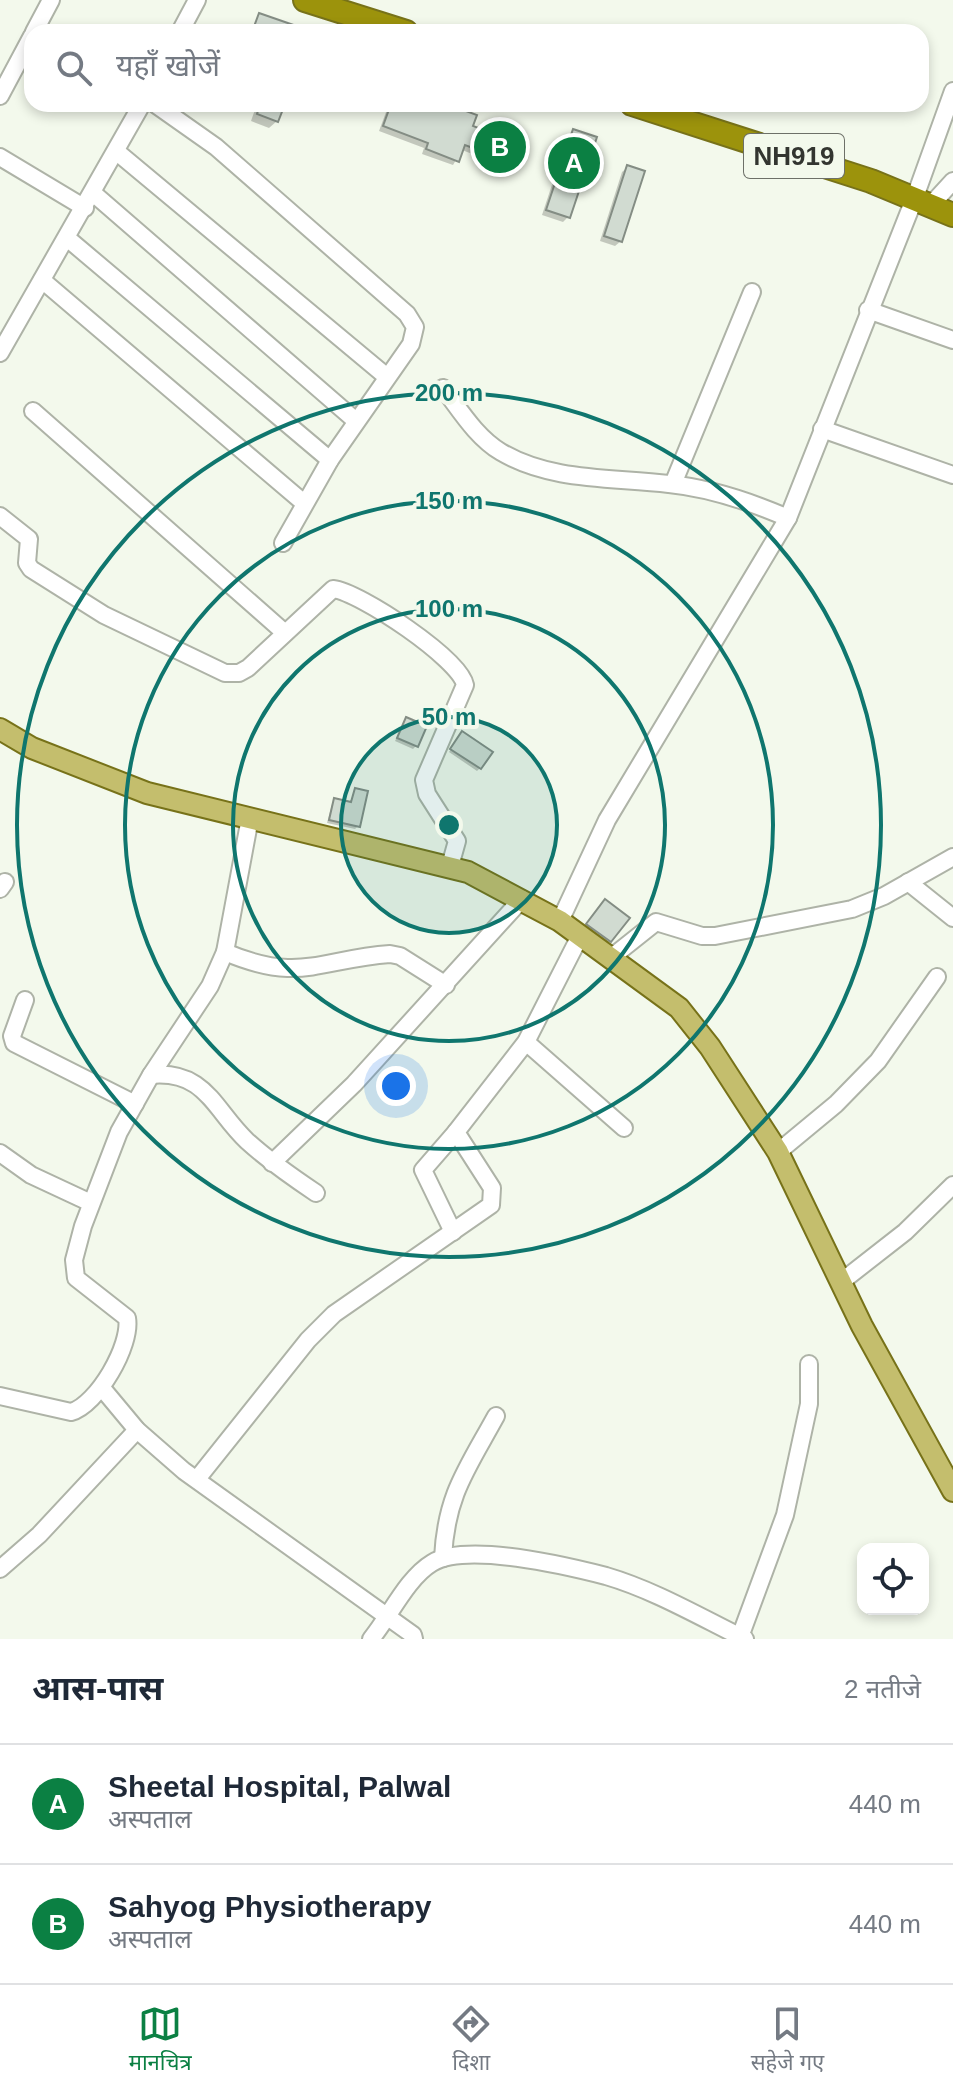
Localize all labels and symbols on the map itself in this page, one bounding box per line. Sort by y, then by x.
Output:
pin: B [474,117,526,177]
pin: A [548,133,600,193]
road number: NH919 [744,134,844,178]
text: 200 m [415,379,483,406]
text: 150 m [415,487,483,514]
text: 100 m [415,595,483,622]
text: 50 m [422,703,476,730]
centre of rings [435,811,463,839]
your location [376,1066,416,1106]

